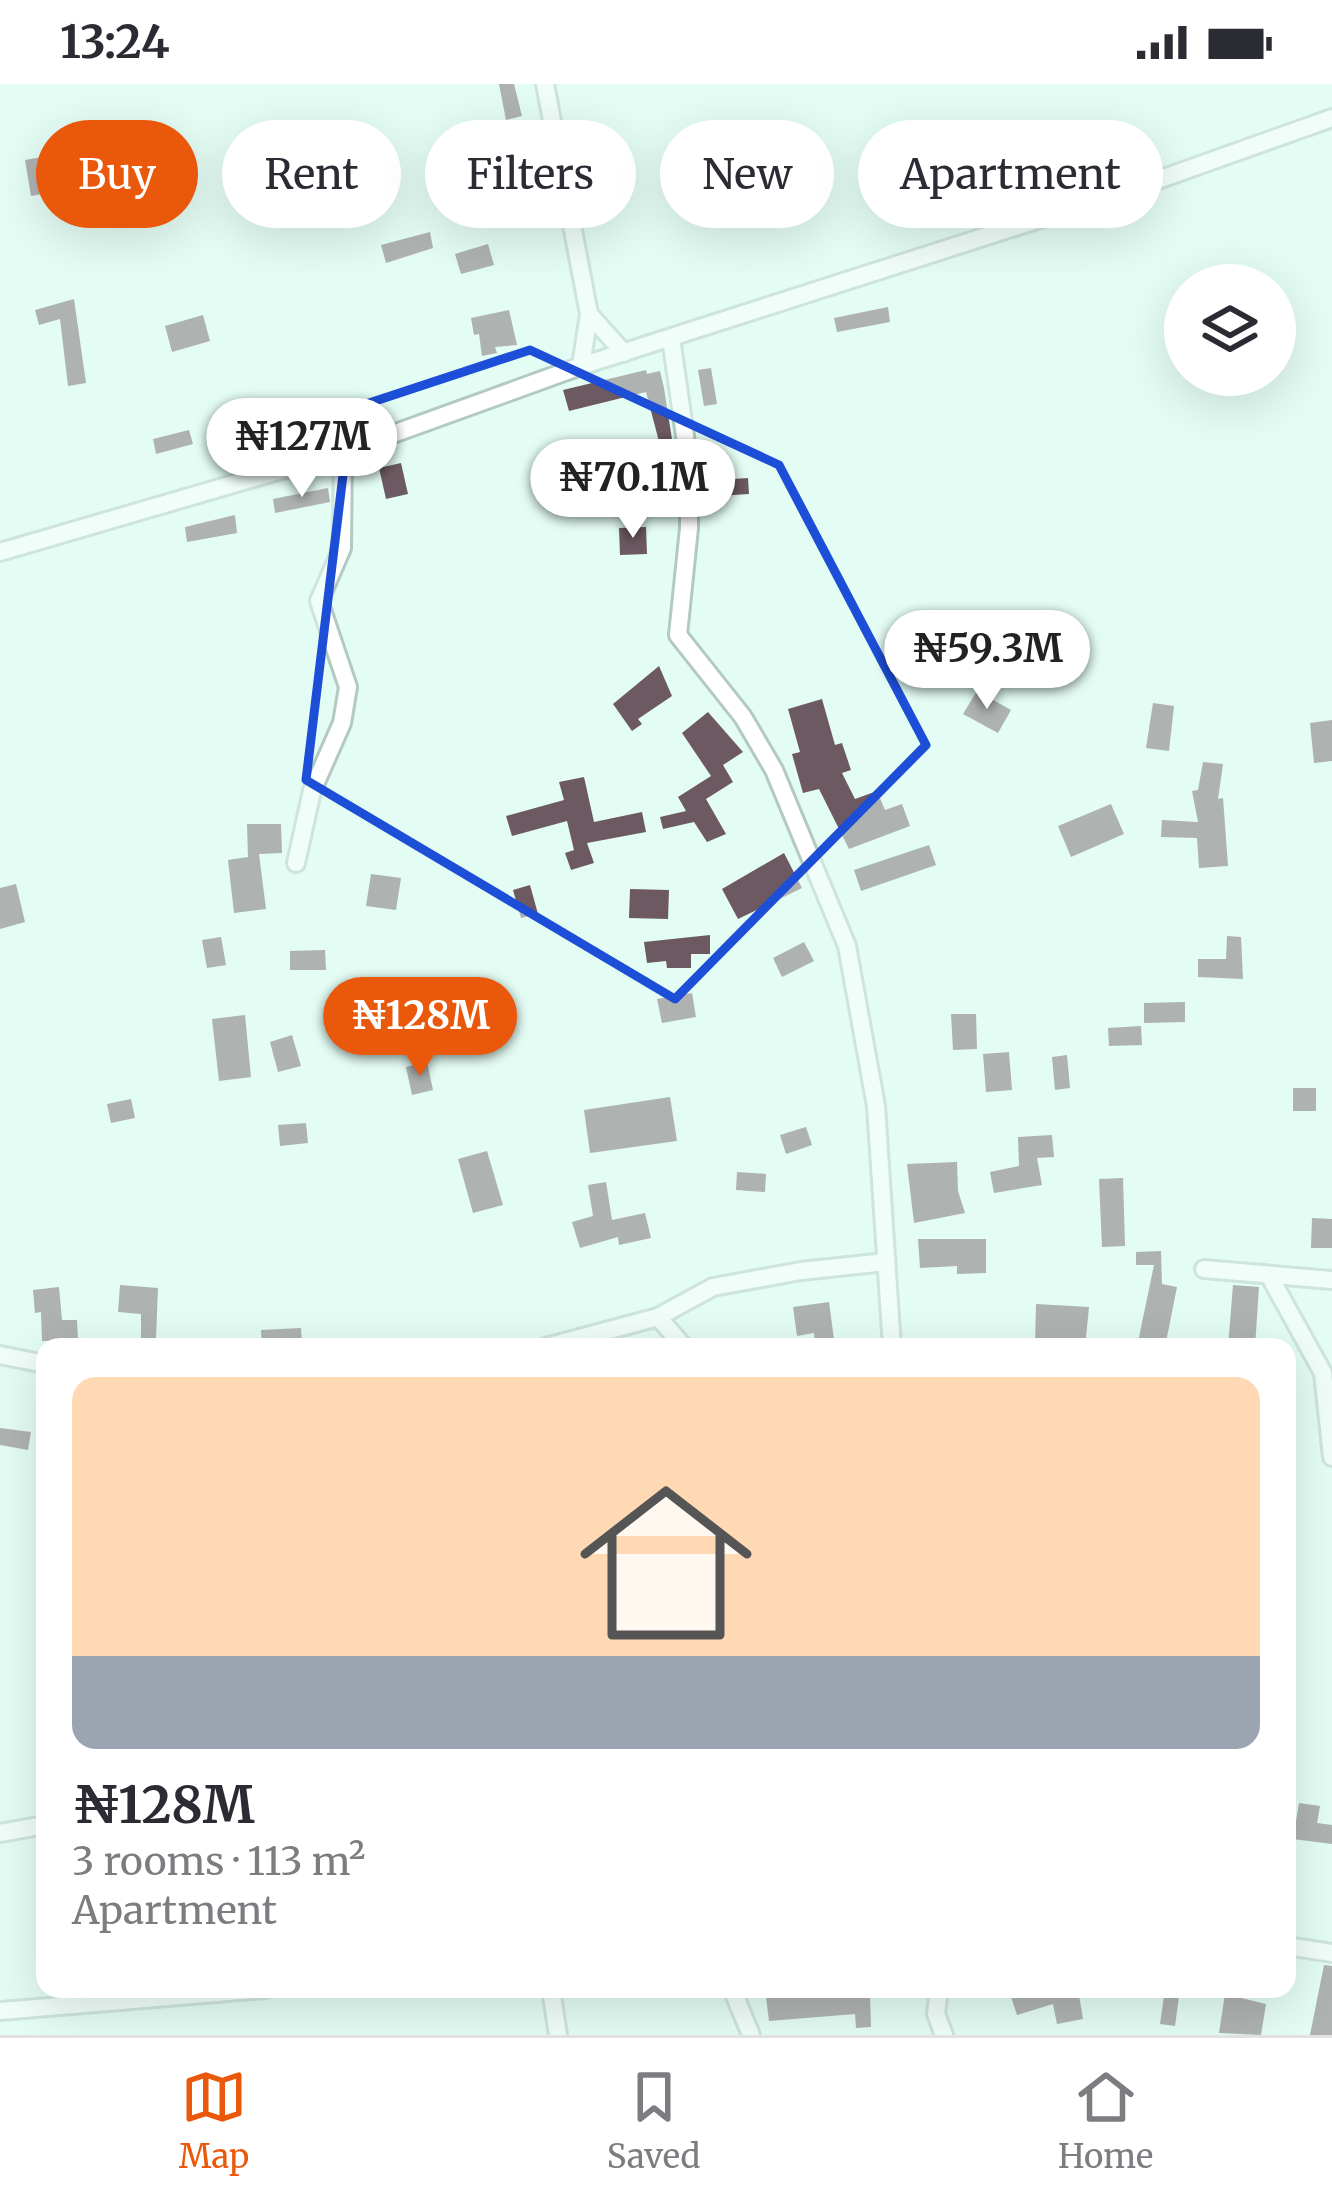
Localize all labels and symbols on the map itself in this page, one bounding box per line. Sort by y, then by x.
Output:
pin: ₦127M [218,398,386,500]
pin: ₦70.1M [535,439,731,541]
pin: ₦59.3M [889,610,1085,712]
pin: ₦128M [336,977,504,1079]

